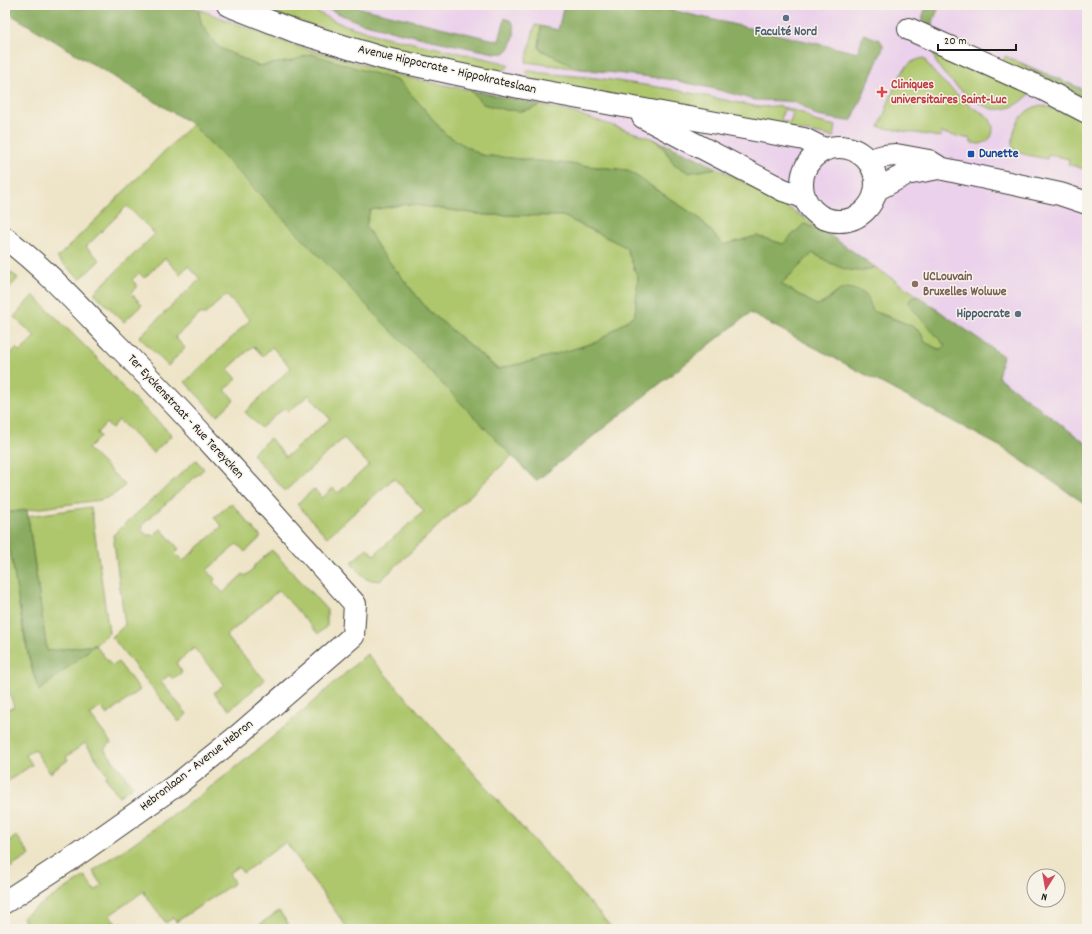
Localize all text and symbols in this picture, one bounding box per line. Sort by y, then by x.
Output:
marker: Faculté Nord [781,13,791,23]
place label: Faculté Nord [755,23,817,42]
scale bar [938,26,1016,52]
text: 20 m [944,33,967,50]
street label: Avenue Hippocrate - Hippokrateslaan [356,40,538,100]
place label: Cliniques universitaires Saint-Luc [891,76,1007,110]
marker: Cliniques universitaires Saint-Luc [876,86,888,98]
place label: Dunette [979,145,1019,164]
marker: Dunette [966,149,976,159]
place label: UCLouvain Bruxelles Woluwe [923,268,1007,302]
marker: UCLouvain Bruxelles Woluwe [910,279,920,289]
place label: Hippocrate [957,305,1010,324]
marker: Hippocrate [1013,309,1023,319]
street label: Ter Eyckenstraat - Rue Tereycken [122,350,248,484]
street label: Hebronlaan - Avenue Hebron [136,716,258,816]
north arrow [1026,868,1066,908]
text: N [1040,887,1049,904]

